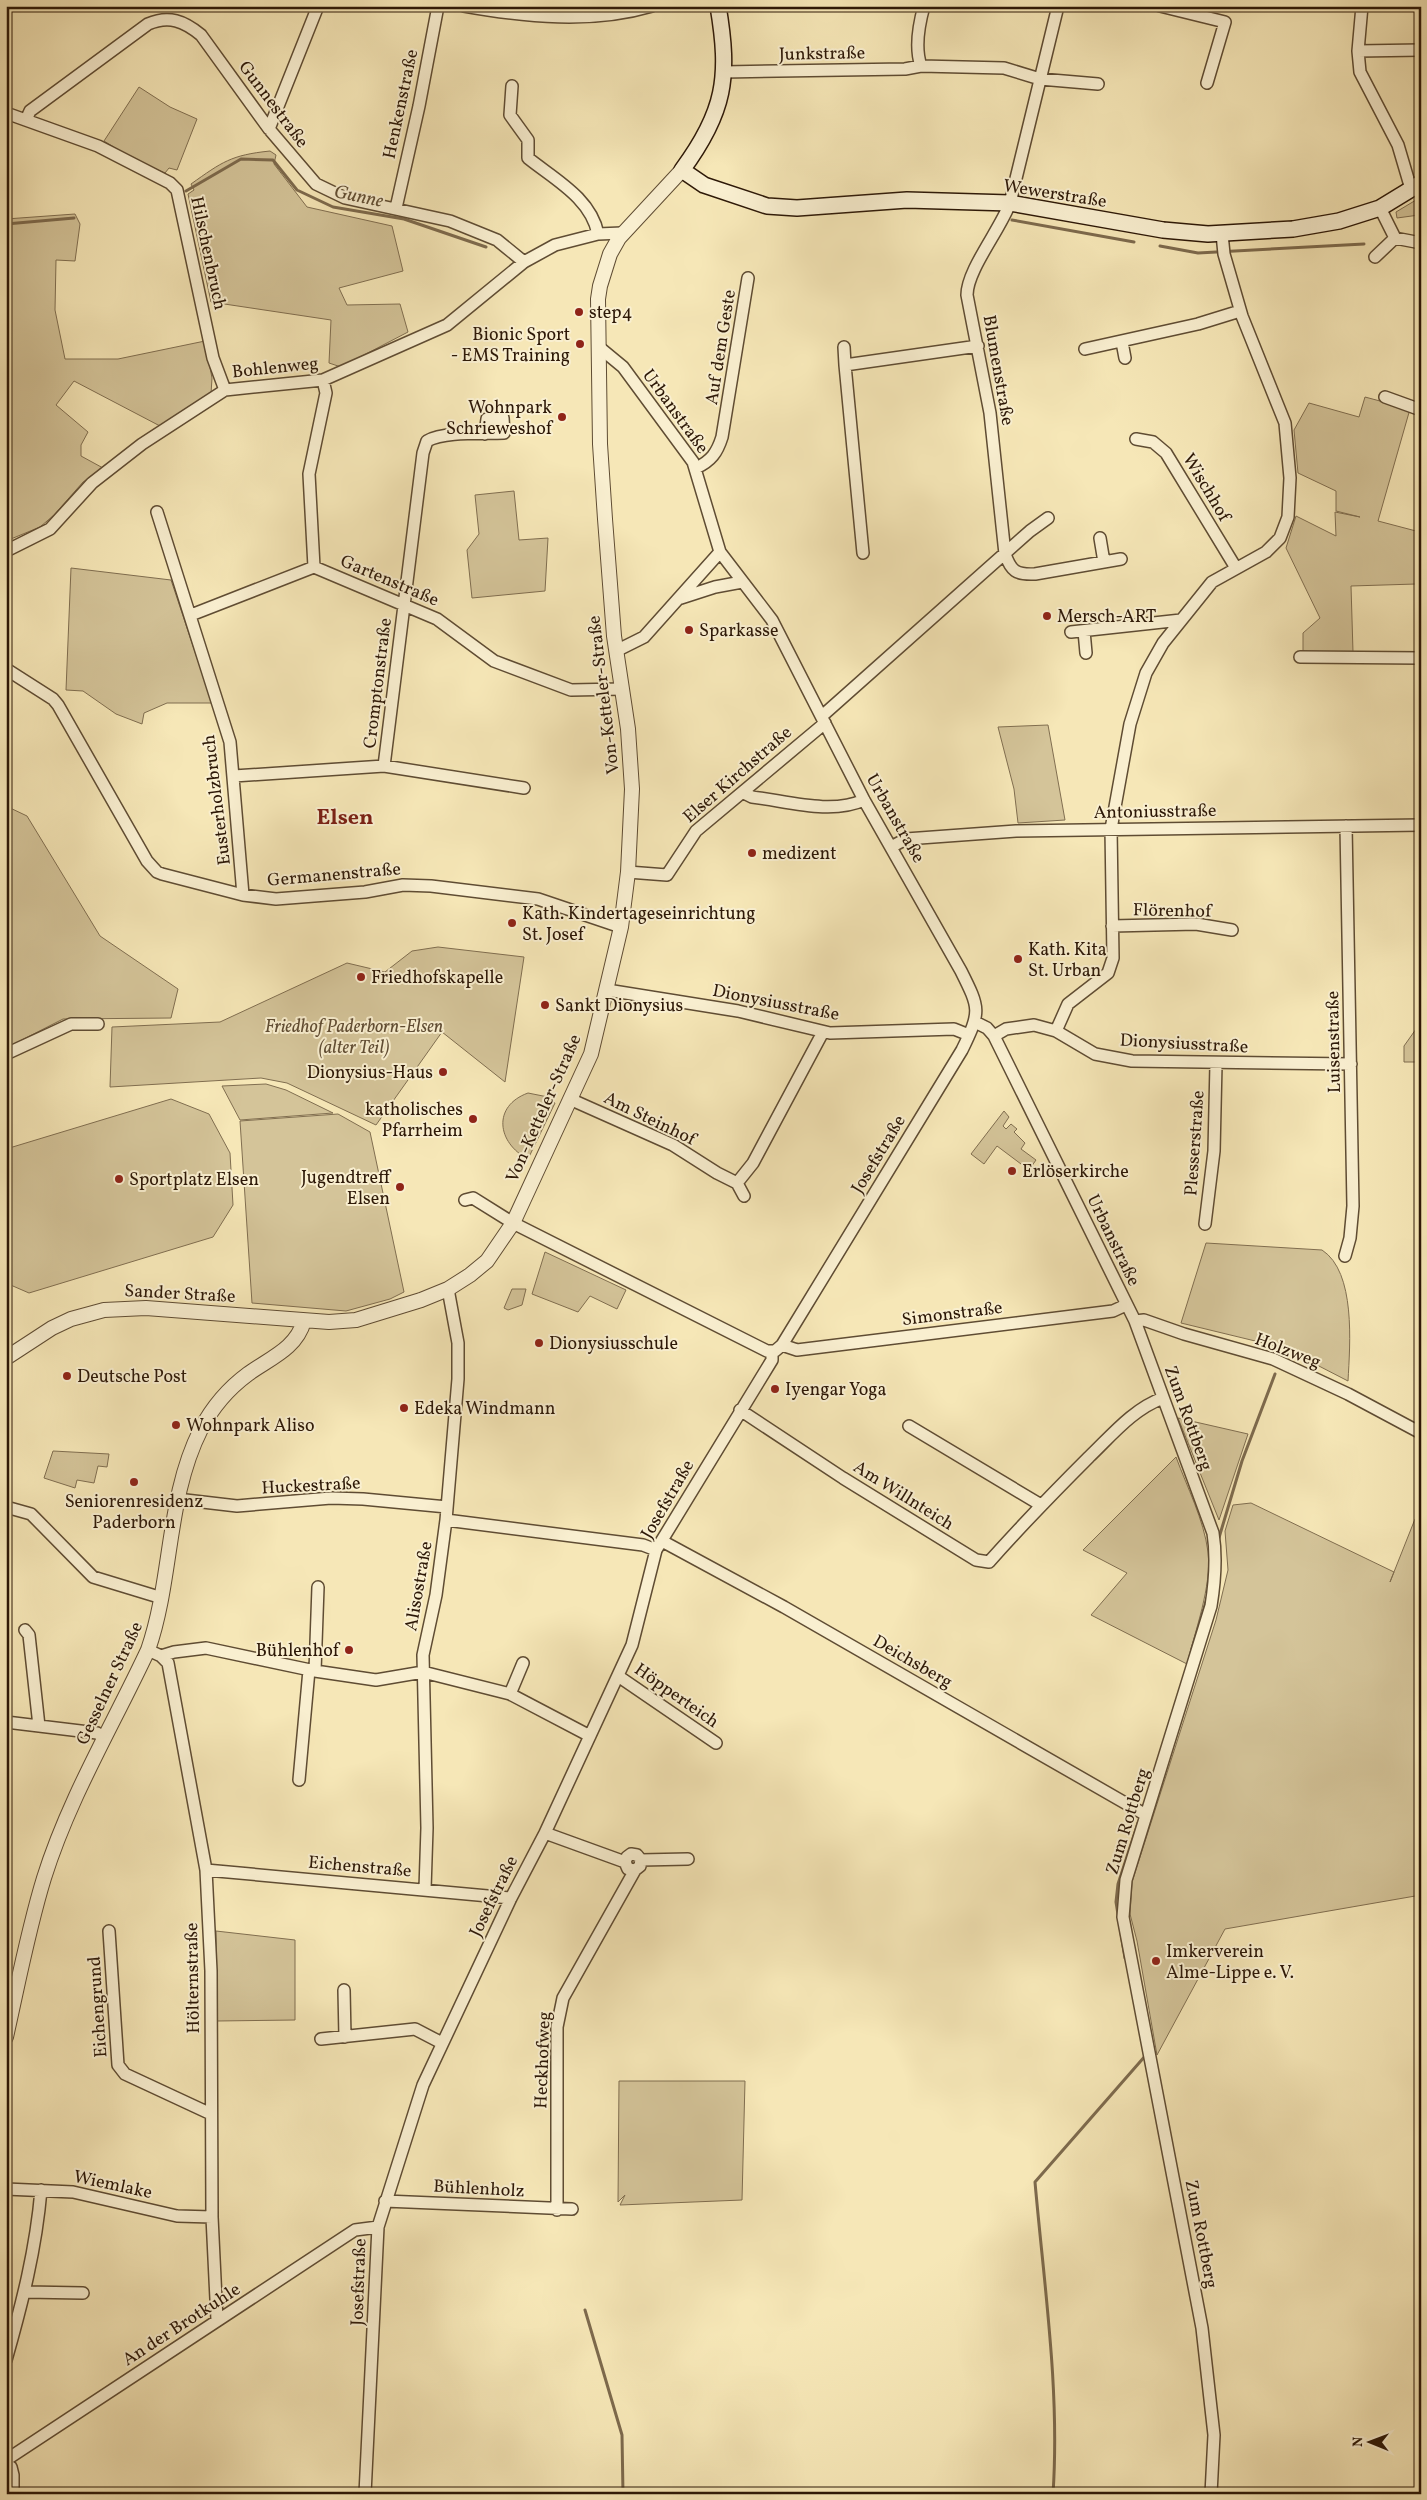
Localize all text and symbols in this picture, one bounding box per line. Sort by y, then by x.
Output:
street label: Junkstraße [779,41,865,68]
street label: Henkenstraße [378,47,425,161]
street label: Gunnestraße [232,56,314,154]
street label: Wewerstraße [1001,174,1108,215]
water label: Gunne [332,179,386,215]
street label: Hilschenbruch [183,194,232,313]
street label: Auf dem Geste [700,288,743,407]
place label: step4 [589,301,632,326]
marker: step4 [573,306,585,318]
street label: Blumenstraße [976,313,1020,427]
place label: Bionic Sport - EMS Training [451,323,570,369]
marker: Bionic Sport - EMS Training [574,338,586,350]
street label: Bohlenweg [231,352,320,385]
street label: Urbanstraße [636,364,714,459]
place label: Wohnpark Schrieweshof [446,396,554,442]
marker: Wohnpark Schrieweshof [556,411,568,423]
street label: Wischhof [1176,449,1237,528]
street label: Gartenstraße [336,549,443,613]
place label: Mersch-ART [1057,605,1157,630]
marker: Mersch-ART [1041,610,1053,622]
street label: Von-Ketteler-Straße [582,614,627,776]
street label: Cromptonstraße [358,616,399,750]
place label: Sparkasse [699,619,778,644]
marker: Sparkasse [683,624,695,636]
street label: Elser Kirchstraße [678,721,798,829]
street label: Eusterholzbruch [197,733,238,866]
street label: Urbanstraße [859,770,930,868]
street label: Antoniusstraße [1093,799,1217,826]
district label: Elsen [316,803,374,834]
place label: medizent [762,842,837,867]
marker: medizent [746,847,758,859]
street label: Germanenstraße [266,857,402,894]
street label: Flörenhof [1133,898,1213,925]
place label: Kath. Kindertageseinrichtung St. Josef [522,902,756,948]
marker: Kath. Kindertageseinrichtung St. Josef [506,917,518,929]
place label: Kath. Kita St. Urban [1028,938,1107,984]
marker: Kath. Kita St. Urban [1012,953,1024,965]
place label: Friedhofskapelle [371,966,503,991]
marker: Friedhofskapelle [355,971,367,983]
street label: Dionysiusstraße [710,979,841,1028]
street label: Luisenstraße [1321,991,1348,1093]
place label: Sankt Dionysius [555,994,683,1019]
marker: Sankt Dionysius [539,999,551,1011]
park label: Friedhof Paderborn-Elsen (alter Teil) [265,1015,443,1061]
street label: Dionysiusstraße [1119,1029,1249,1060]
street label: Von-Ketteler-Straße [500,1031,588,1187]
place label: Dionysius-Haus [307,1061,433,1086]
marker: Dionysius-Haus [437,1066,449,1078]
street label: Am Steinhof [599,1086,701,1153]
street label: Plesserstraße [1179,1090,1212,1197]
place label: katholisches Pfarrheim [365,1098,463,1144]
street label: Josefstraße [846,1111,913,1199]
marker: katholisches Pfarrheim [467,1113,479,1125]
place label: Erlöserkirche [1022,1160,1129,1185]
marker: Erlöserkirche [1006,1165,1018,1177]
place label: Jugendtreff Elsen [301,1166,392,1212]
place label: Sportplatz Elsen [129,1168,259,1193]
marker: Sportplatz Elsen [113,1173,125,1185]
marker: Jugendtreff Elsen [394,1181,406,1193]
street label: Urbanstraße [1080,1191,1146,1291]
street label: Sander Straße [124,1279,236,1310]
street label: Simonstraße [900,1296,1004,1333]
street label: Holzweg [1251,1327,1324,1375]
place label: Dionysiusschule [549,1332,678,1357]
marker: Dionysiusschule [533,1337,545,1349]
street label: Zum Rottberg [1157,1362,1218,1475]
place label: Deutsche Post [77,1365,187,1390]
marker: Deutsche Post [61,1370,73,1382]
place label: Iyengar Yoga [785,1378,886,1403]
marker: Iyengar Yoga [769,1383,781,1395]
place label: Edeka Windmann [414,1397,556,1422]
marker: Edeka Windmann [398,1402,410,1414]
place label: Wohnpark Aliso [186,1414,314,1439]
marker: Wohnpark Aliso [170,1419,182,1431]
street label: Am Willnteich [848,1455,959,1537]
street label: Josefstraße [636,1456,701,1544]
street label: Huckestraße [261,1471,361,1502]
marker: Seniorenresidenz Paderborn [128,1476,140,1488]
place label: Seniorenresidenz Paderborn [65,1490,203,1536]
street label: Alisostraße [399,1539,440,1633]
street label: Gesselner Straße [71,1618,150,1749]
street label: Deichsberg [868,1629,957,1695]
place label: Bühlenhof [256,1639,341,1664]
marker: Bühlenhof [343,1644,355,1656]
street label: Höpperteich [629,1658,724,1735]
street label: Zum Rottberg [1100,1765,1156,1878]
street label: Eichenstraße [307,1851,413,1884]
street label: Josefstraße [464,1852,525,1942]
street label: Hölternstraße [180,1922,207,2034]
place label: Imkerverein Alme-Lippe e. V. [1166,1940,1294,1986]
street label: Eichengrund [82,1955,115,2058]
marker: Imkerverein Alme-Lippe e. V. [1150,1955,1162,1967]
street label: Heckhofweg [529,2011,558,2109]
street label: Wiemlake [71,2165,154,2206]
street label: Bühlenholz [433,2175,525,2204]
street label: Zum Rottberg [1178,2178,1223,2291]
street label: Josefstraße [345,2238,374,2326]
street label: An der Brotkuhle [118,2278,246,2373]
north arrow [1344,2418,1394,2468]
text: N [1349,2437,1368,2447]

